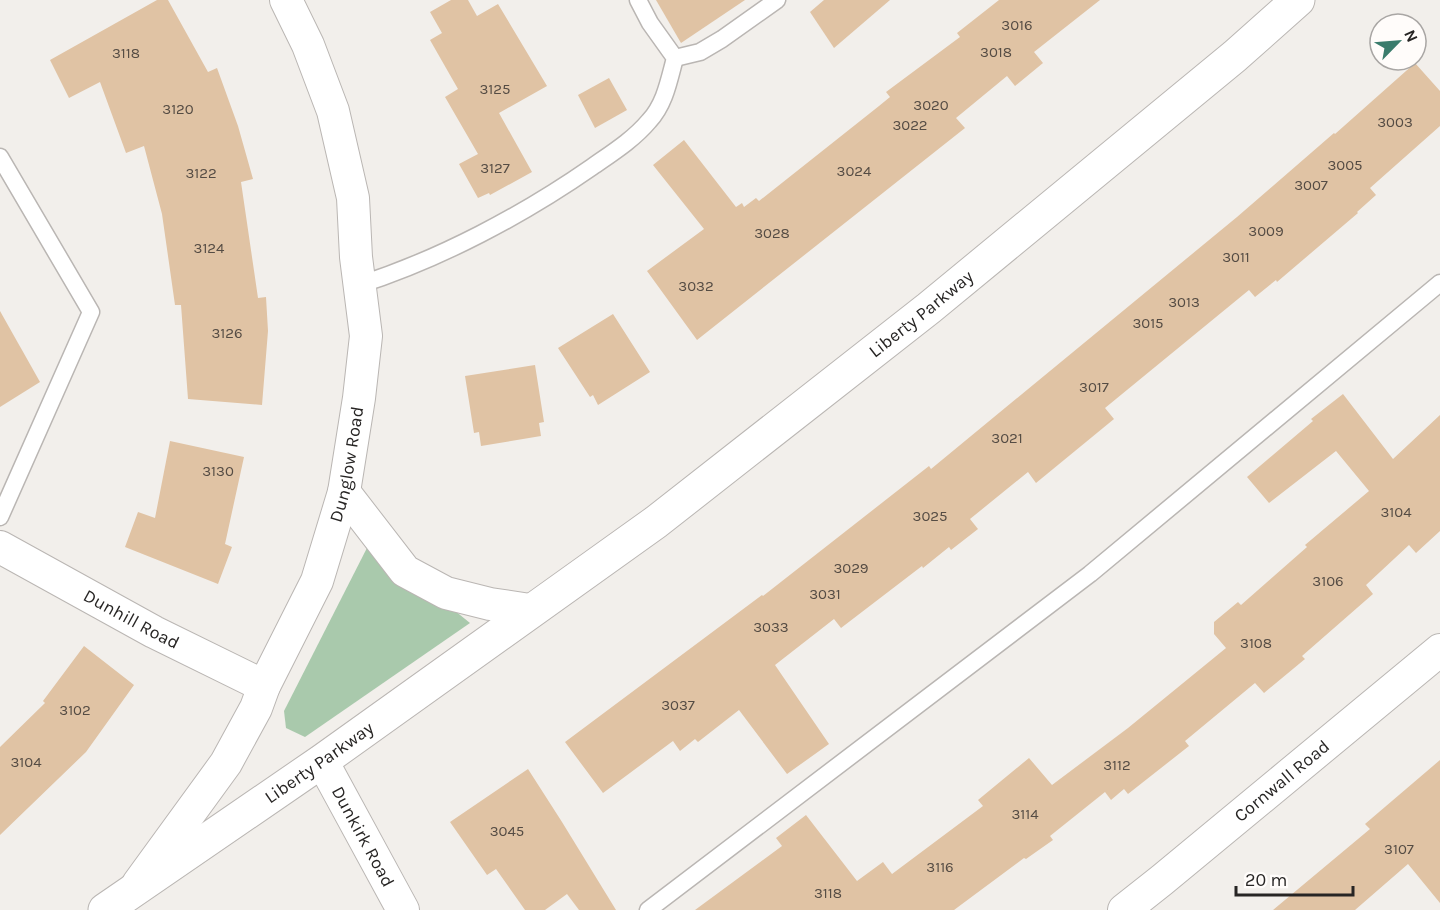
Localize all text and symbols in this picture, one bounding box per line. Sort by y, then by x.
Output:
north arrow [1368,12,1428,72]
house number: 3016 [1001,16,1033,34]
text: N [1400,27,1422,45]
house number: 3018 [980,43,1012,61]
house number: 3118 [112,44,140,62]
house number: 3125 [480,80,510,98]
house number: 3020 [913,96,949,114]
house number: 3120 [162,100,194,118]
house number: 3003 [1377,113,1413,131]
house number: 3022 [892,116,928,134]
house number: 3005 [1327,156,1363,174]
house number: 3127 [480,159,510,177]
house number: 3024 [837,162,872,180]
house number: 3122 [185,164,217,182]
house number: 3007 [1294,176,1328,194]
house number: 3009 [1248,222,1284,240]
house number: 3028 [754,224,790,242]
house number: 3124 [194,239,225,257]
house number: 3011 [1222,248,1250,266]
street label: Liberty Parkway [864,265,978,362]
house number: 3032 [678,277,714,295]
house number: 3013 [1168,293,1200,311]
house number: 3015 [1132,314,1164,332]
house number: 3126 [211,324,243,342]
house number: 3017 [1079,378,1109,396]
street label: Dunglow Road [324,405,368,525]
house number: 3021 [991,429,1023,447]
house number: 3130 [202,462,234,480]
house number: 3104 [1380,503,1412,521]
house number: 3025 [913,507,947,525]
house number: 3029 [833,559,869,577]
house number: 3106 [1312,572,1344,590]
street label: Dunhill Road [80,584,183,654]
house number: 3031 [809,585,841,603]
house number: 3033 [753,618,789,636]
house number: 3108 [1240,634,1272,652]
house number: 3037 [661,696,695,714]
house number: 3102 [59,701,91,719]
street label: Liberty Parkway [261,716,378,808]
street label: Cornwall Road [1230,735,1334,827]
house number: 3104 [10,753,42,771]
house number: 3112 [1103,756,1131,774]
street label: Dunkirk Road [327,782,399,891]
house number: 3114 [1011,805,1039,823]
house number: 3045 [490,822,524,840]
house number: 3107 [1384,840,1414,858]
house number: 3116 [926,858,954,876]
scale bar [1236,859,1353,897]
text: 20 m [1245,869,1287,891]
house number: 3118 [814,884,842,902]

